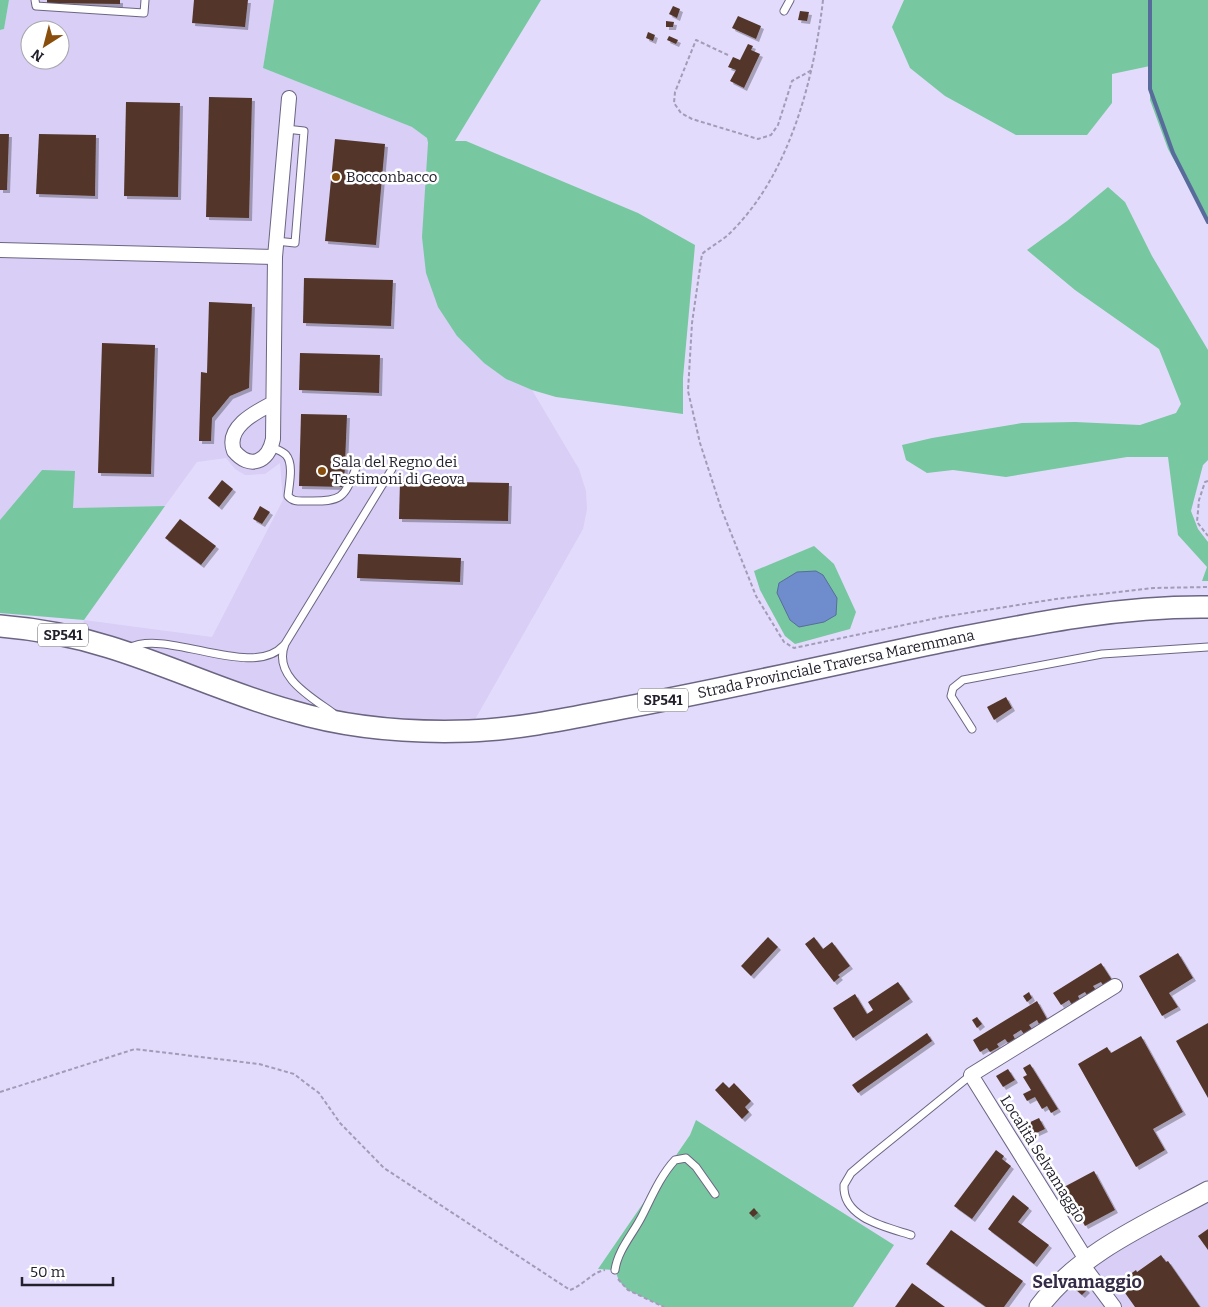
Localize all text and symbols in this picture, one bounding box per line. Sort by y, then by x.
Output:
north arrow [20,20,70,70]
text: N [28,45,47,65]
place label: Bocconbacco [346,168,437,186]
marker: Bocconbacco [330,171,342,183]
place label: Sala del Regno dei Testimoni di Geova [332,453,465,488]
marker: Sala del Regno dei Testimoni di Geova [316,465,328,477]
road number: SP541 [38,624,88,646]
street label: Strada Provinciale Traversa Maremmana [696,626,976,702]
road number: SP541 [638,688,688,712]
street label: Località Selvamaggio [996,1092,1090,1226]
scale bar [22,1254,114,1286]
text: 50 m [30,1263,66,1281]
district label: Selvamaggio [1032,1271,1142,1293]

